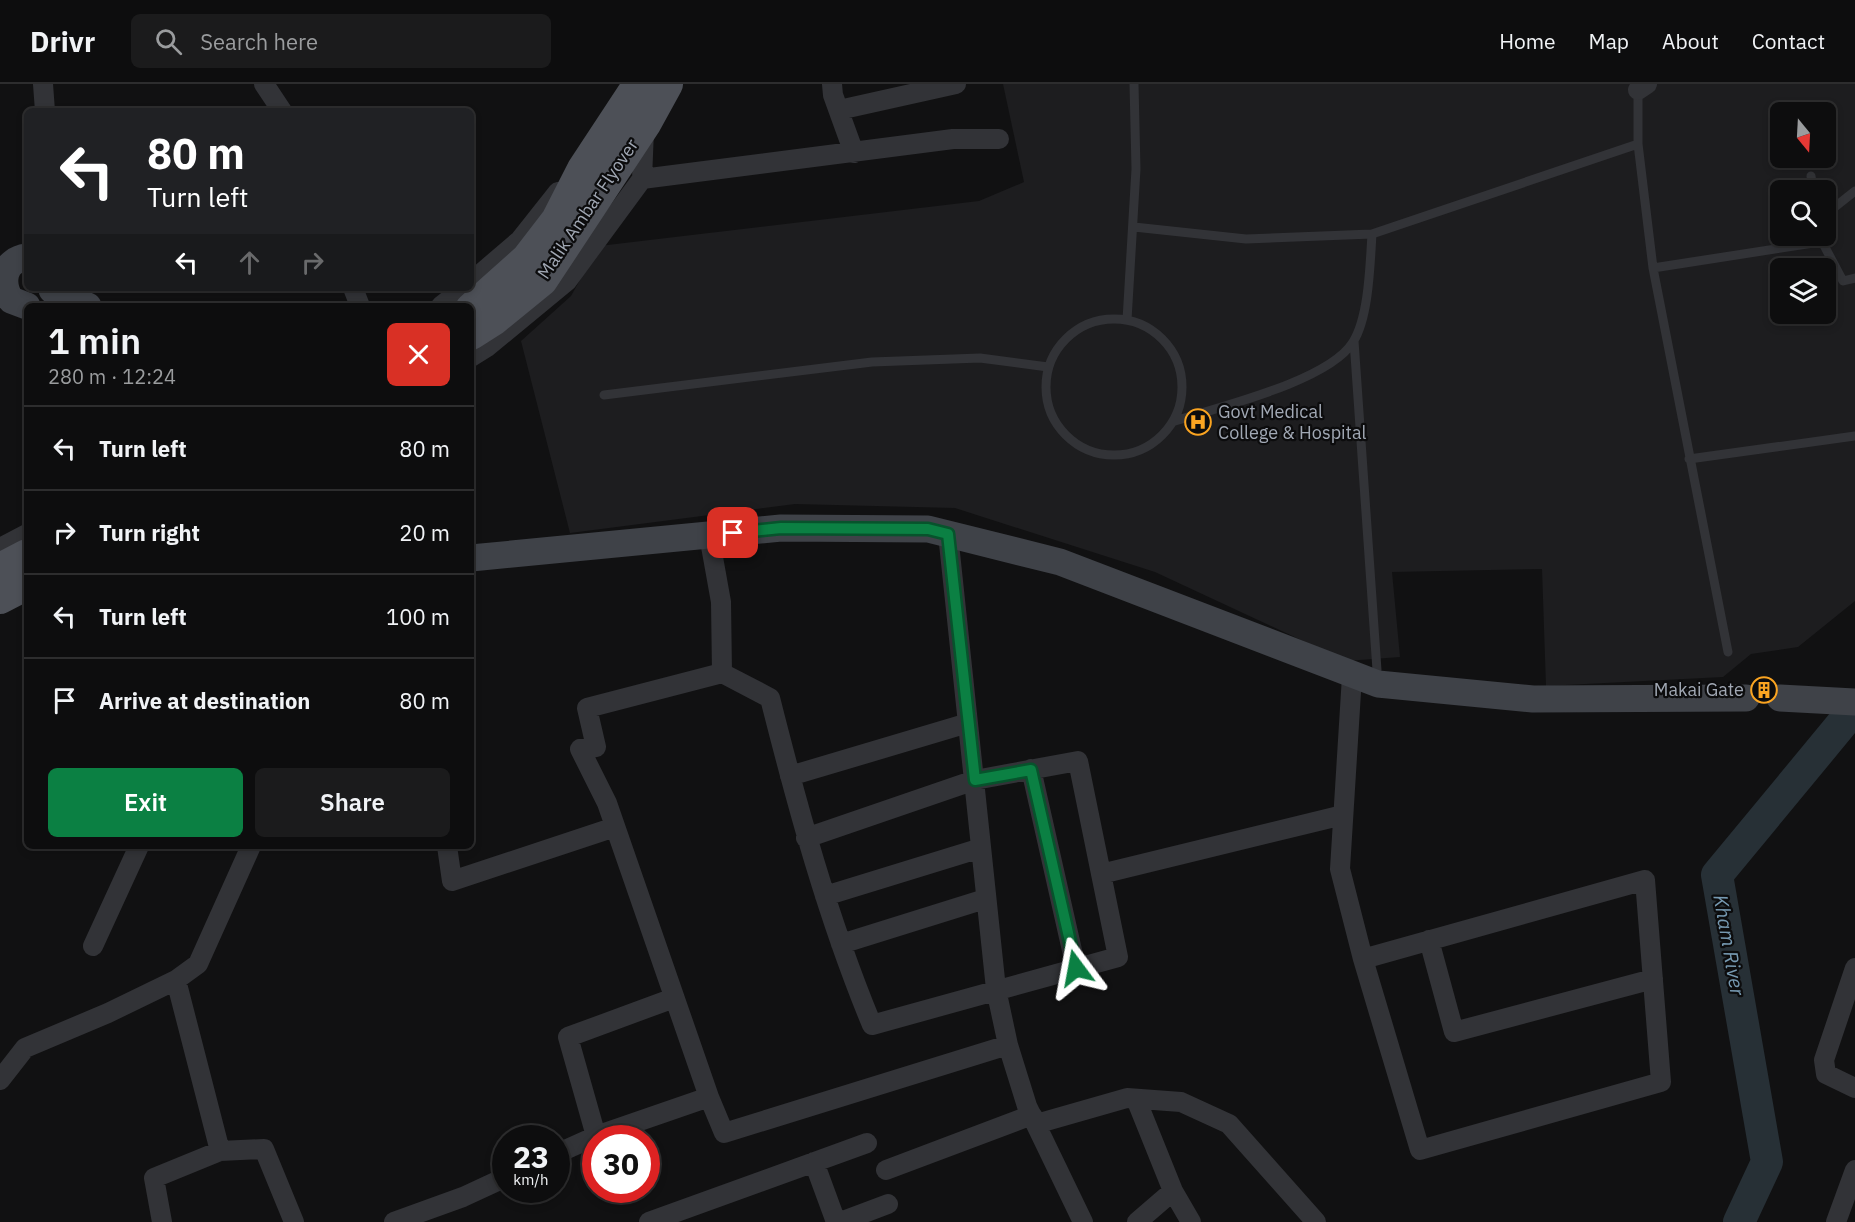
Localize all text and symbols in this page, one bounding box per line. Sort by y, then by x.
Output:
search box [131,14,551,68]
text: Drivr [30,23,95,60]
icon: search [152,25,185,58]
text: Search here [200,27,318,56]
text: Home [1499,27,1556,55]
text: Map [1589,27,1629,55]
text: About [1662,27,1719,55]
text: Contact [1752,27,1825,55]
north arrow [1770,102,1836,168]
map controls [1770,102,1836,324]
text: 80 m [147,126,245,181]
icon: left [48,132,126,210]
street label: Malik Ambar Flyover [532,134,643,283]
text: Turn left [147,179,248,214]
button: search [1770,180,1836,246]
icon: left [170,246,203,279]
icon: ahead [233,246,266,279]
icon: right [296,246,329,279]
button: layers [1770,258,1836,324]
text: 1 min [48,317,141,364]
button: close [387,323,450,386]
text: 280 m · 12:24 [48,363,176,390]
place label: Govt Medical College & Hospital [1218,400,1367,444]
hospital icon: Govt Medical College & Hospital [1183,407,1213,437]
icon: left [48,432,81,465]
text: Turn left [99,434,187,463]
text: 80 m [399,434,450,463]
pin [707,507,758,558]
icon: right [48,516,81,549]
icon: arrive [716,516,749,549]
text: Turn right [99,518,200,547]
text: 20 m [399,518,450,547]
icon: left [48,600,81,633]
text: Turn left [99,602,187,631]
text: 100 m [386,602,450,631]
building icon: Makai Gate [1749,675,1779,705]
place label: Makai Gate [1654,678,1744,701]
icon: arrive [48,684,81,717]
text: Arrive at destination [99,686,310,715]
text: 80 m [399,686,450,715]
button: Exit [48,768,243,837]
button: Share [255,768,450,837]
water label: Kham River [1707,892,1752,998]
position arrow [1044,936,1108,1000]
speed limit sign: 30 [582,1125,660,1203]
text: 23 [513,1137,549,1176]
text: km/h [513,1170,549,1189]

